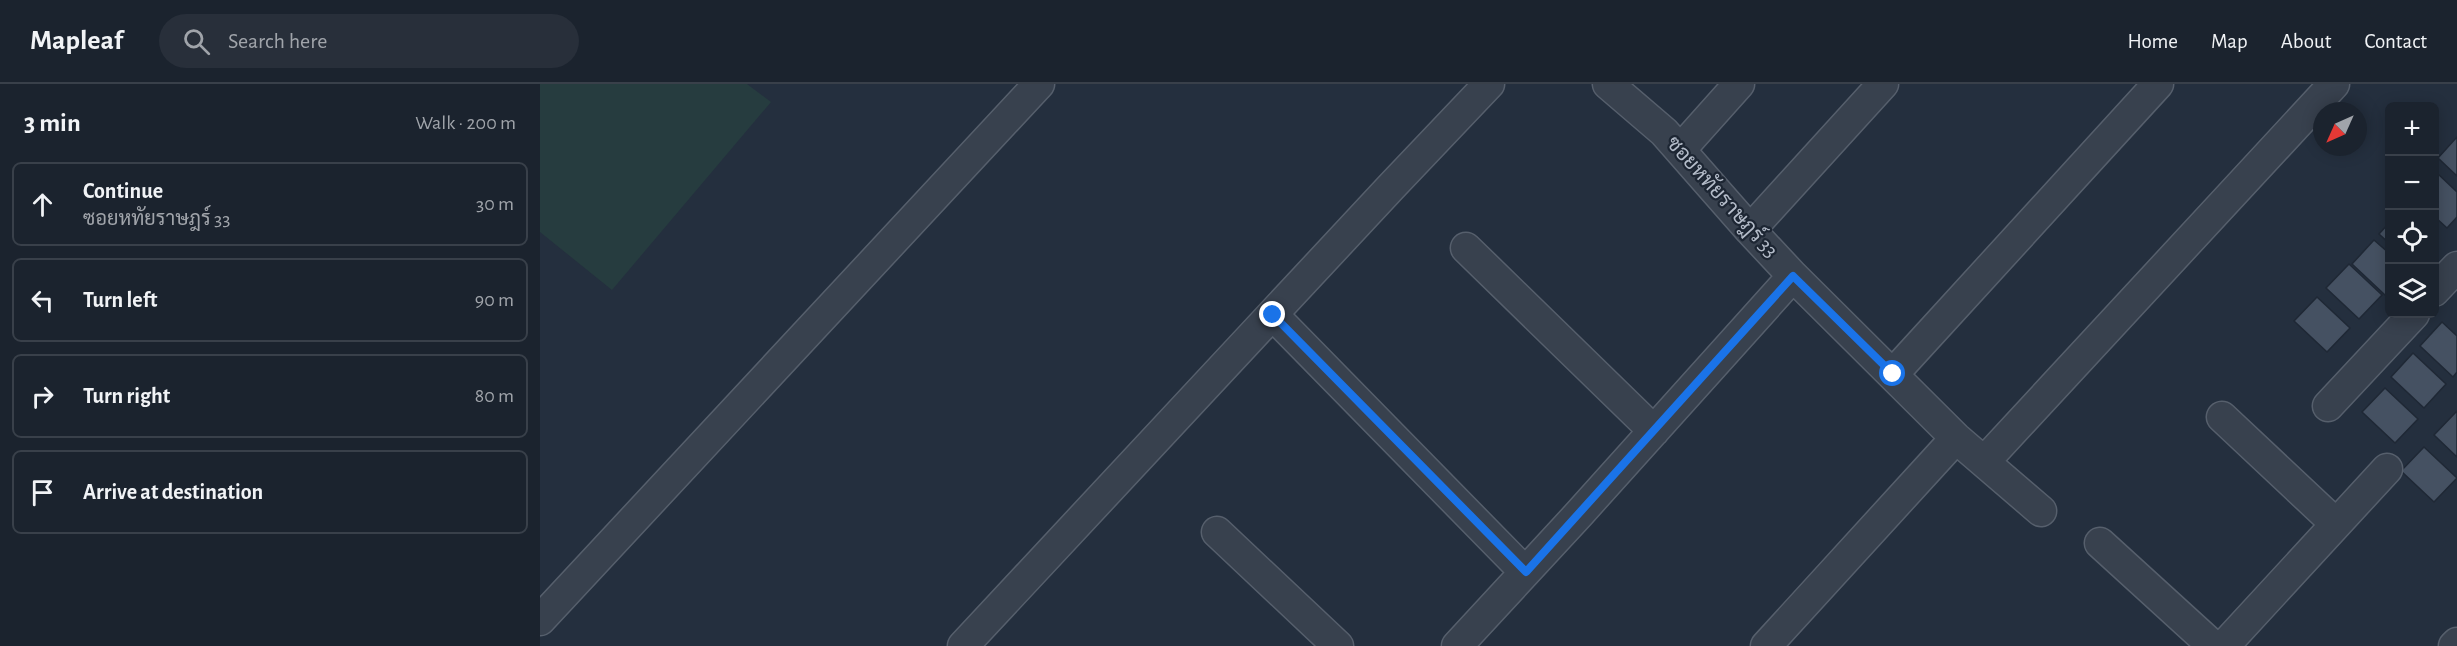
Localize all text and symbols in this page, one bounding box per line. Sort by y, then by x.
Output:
search box [159,14,579,68]
icon: search [180,25,213,58]
text: Mapleaf [30,27,123,55]
text: Search here [228,30,327,52]
text: Home [2127,31,2178,52]
text: Map [2211,31,2248,52]
text: About [2281,31,2331,52]
text: Contact [2364,31,2427,52]
north arrow [2313,102,2367,156]
map controls [2385,102,2439,318]
button: + [2385,102,2439,156]
text: 3 min [24,110,81,136]
text: Walk · 200 m [415,113,516,133]
street label: ซอยหทัยราษฎร์ 33 [1660,130,1785,264]
button: − [2385,156,2439,210]
text: Continue [83,180,163,202]
icon: ahead [26,188,59,221]
text: 30 m [476,194,514,214]
text: ซอยหทัยราษฎร์ 33 [83,209,230,229]
button: locate [2385,210,2439,264]
button: layers [2385,264,2439,318]
icon: left [26,284,59,317]
text: Turn left [83,289,157,311]
text: 90 m [475,290,514,310]
route end [1259,301,1285,327]
route start [1879,360,1905,386]
icon: right [26,380,59,413]
text: Turn right [83,385,170,407]
text: 80 m [475,386,514,406]
icon: arrive [26,476,59,509]
text: Arrive at destination [83,481,263,503]

